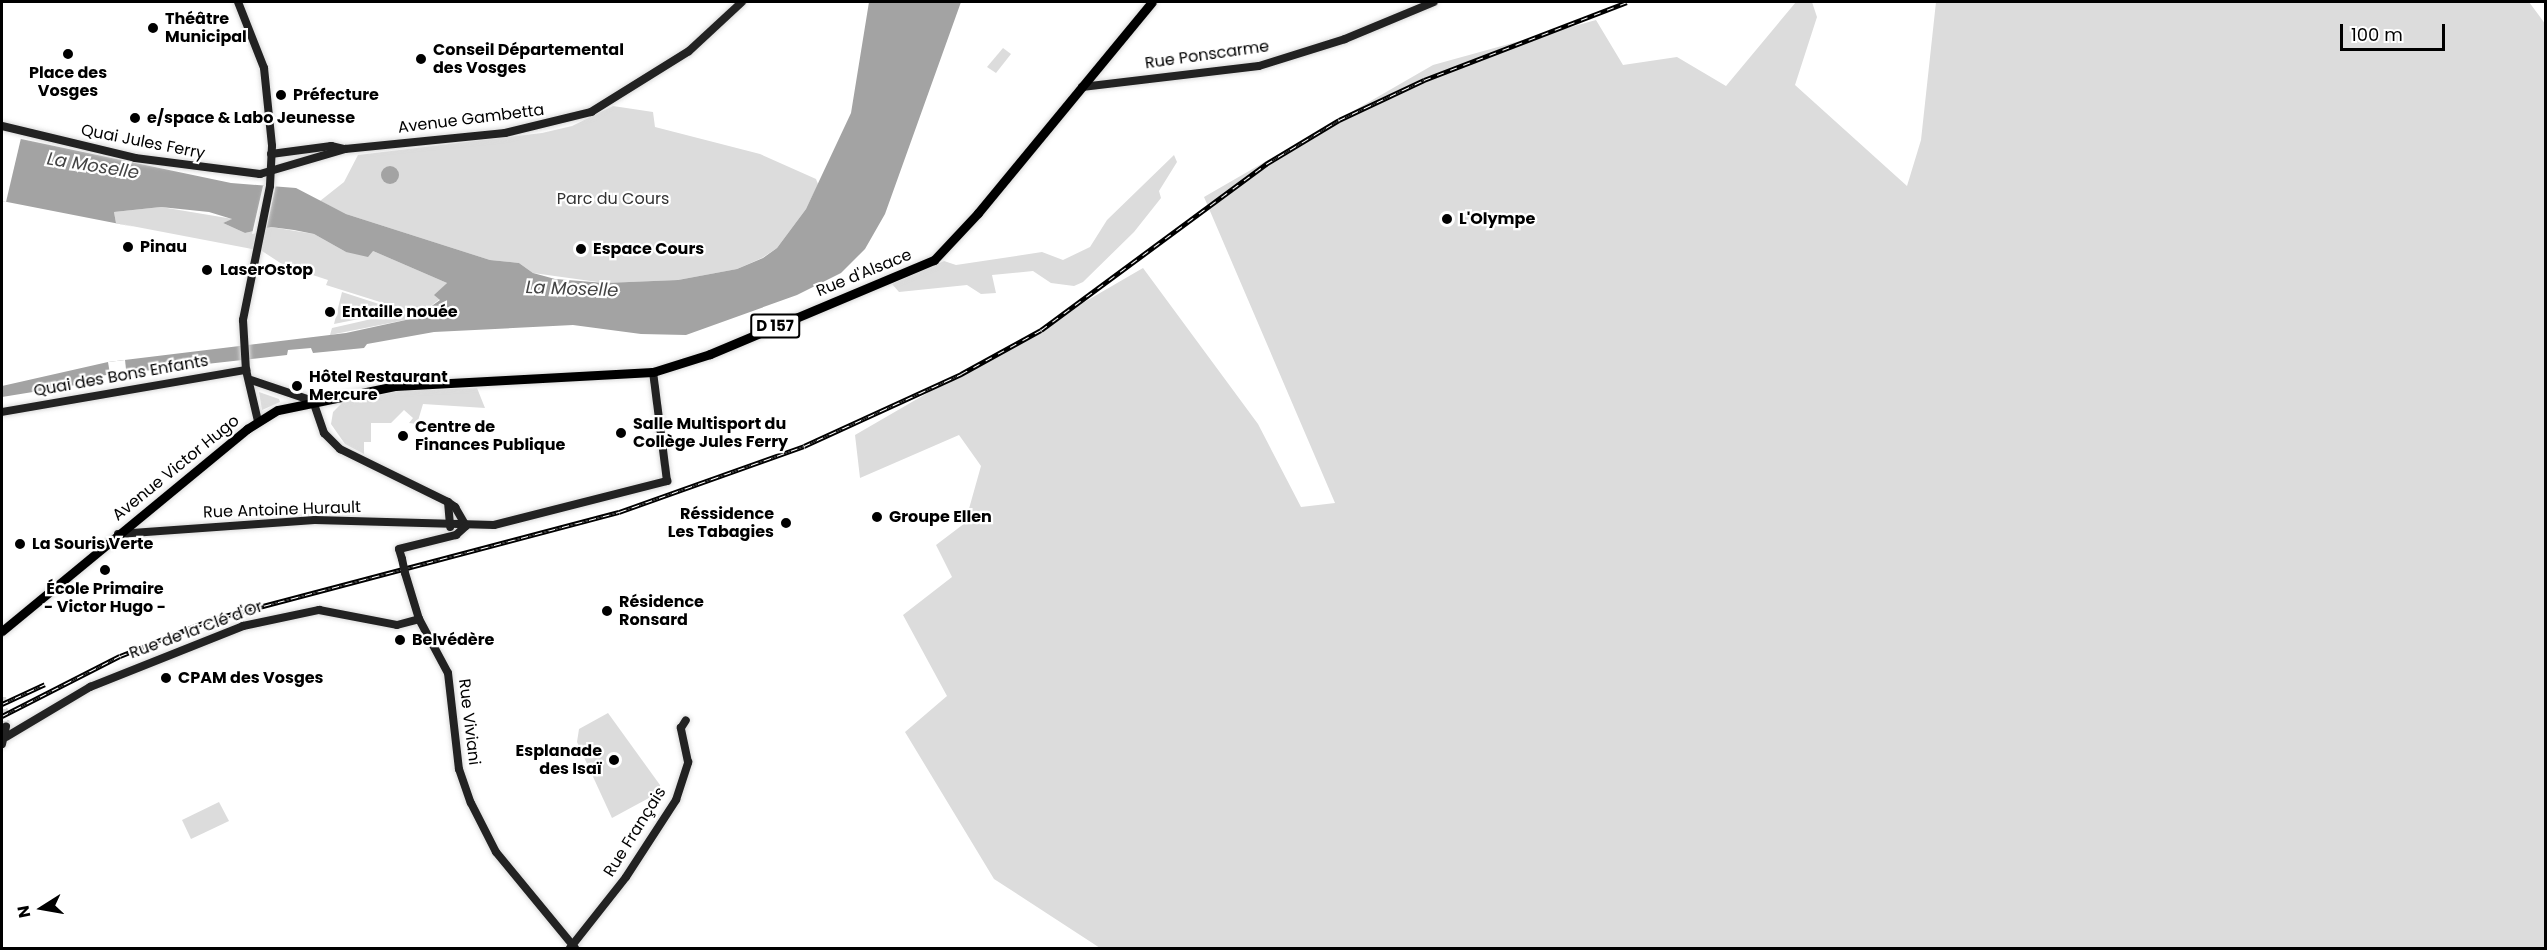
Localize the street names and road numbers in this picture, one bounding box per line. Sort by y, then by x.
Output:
street label: Rue Ponscarme [1144,37,1270,73]
street label: Avenue Gambetta [397,100,545,138]
street label: Quai Jules Ferry [79,121,207,163]
street label: Rue d'Alsace [814,245,914,301]
road number: D 157 [750,314,800,338]
street label: Quai des Bons Enfants [32,351,210,401]
street label: Avenue Victor Hugo [109,411,243,525]
street label: Rue Antoine Hurault [203,498,361,522]
street label: Rue de la Clé d'Or [127,597,265,663]
street label: Rue Viviani [454,678,484,766]
street label: Rue Français [600,784,670,880]

